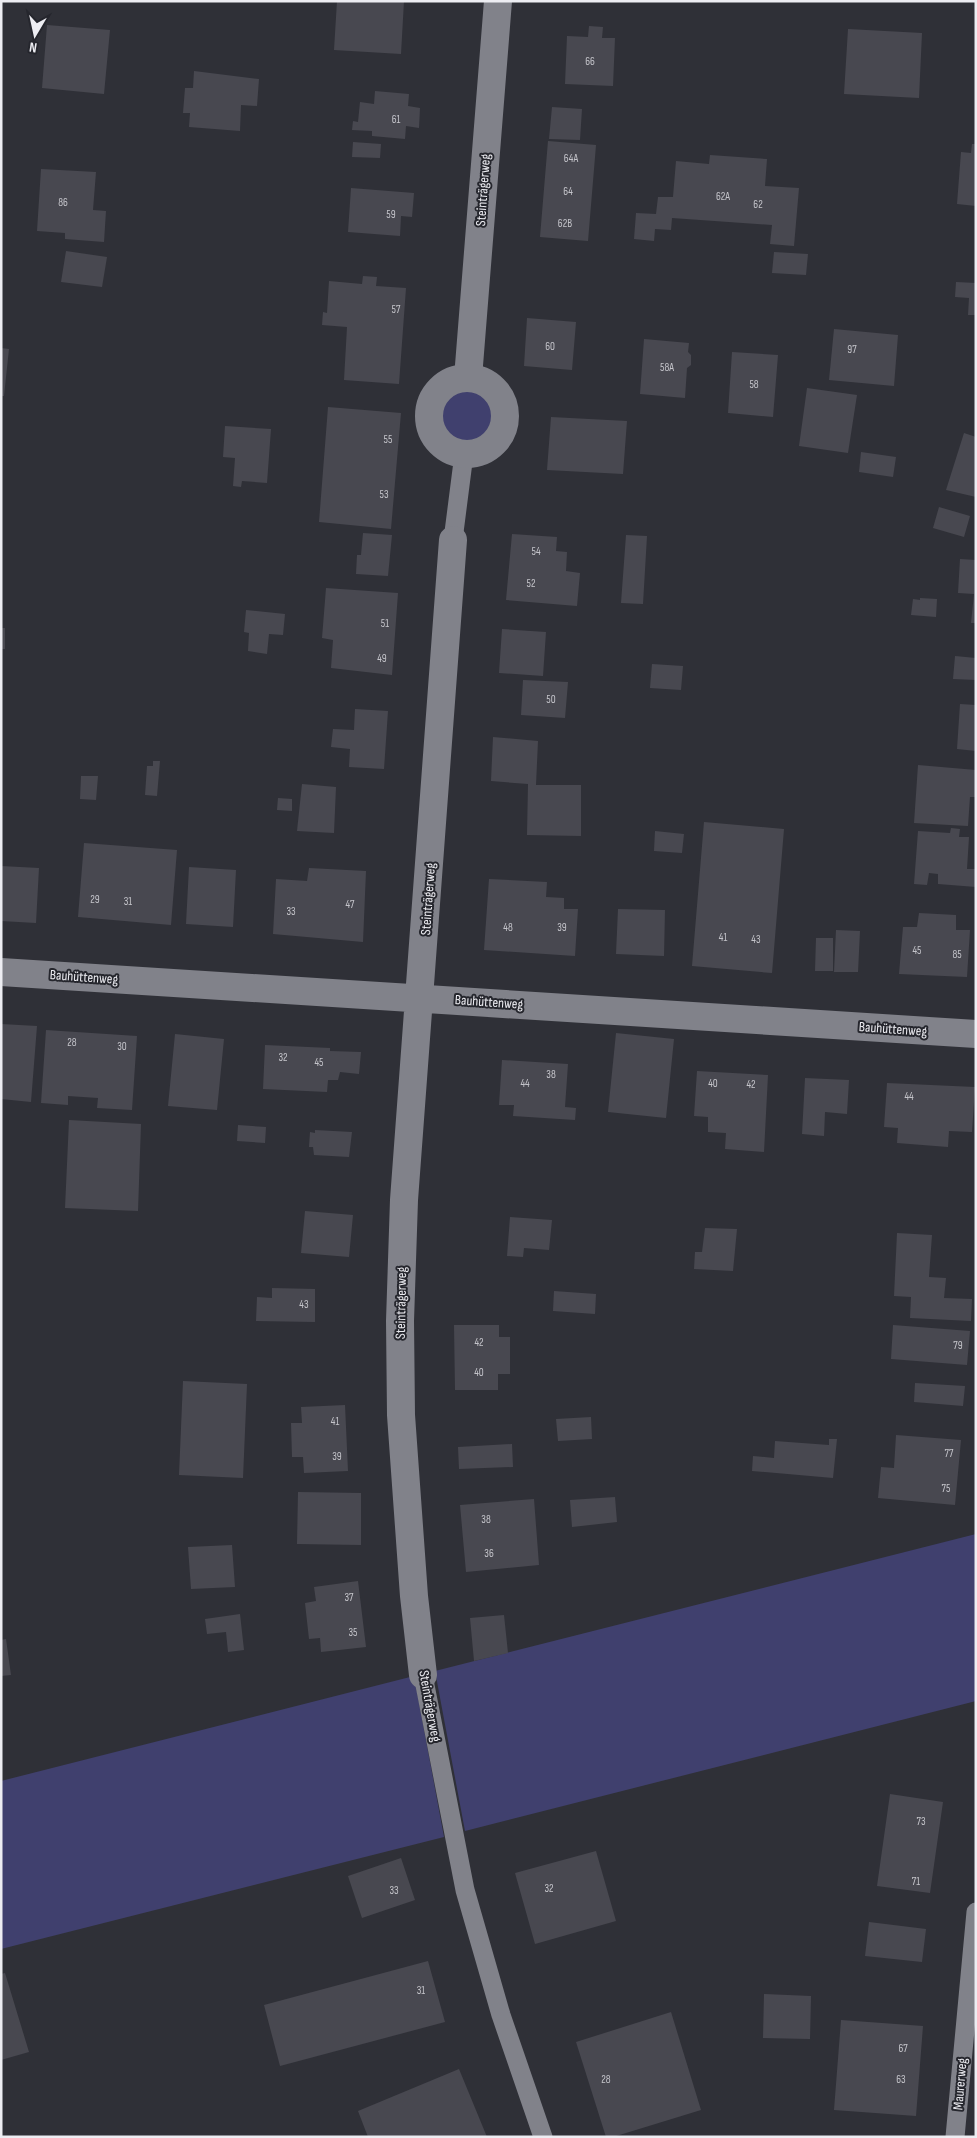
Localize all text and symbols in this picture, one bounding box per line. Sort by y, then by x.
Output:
north arrow [10,10,60,60]
text: N [28,38,38,56]
house number: 66 [585,55,595,68]
house number: 61 [392,113,400,126]
house number: 64A [564,152,578,165]
street label: Steinträgerweg [472,153,494,227]
house number: 64 [563,185,573,198]
house number: 62A [716,190,730,203]
house number: 86 [58,196,68,209]
house number: 62 [753,198,763,211]
house number: 59 [386,208,396,221]
house number: 62B [558,217,572,230]
house number: 57 [392,303,401,316]
house number: 60 [545,340,555,353]
house number: 97 [847,343,857,356]
house number: 58A [660,361,674,374]
house number: 58 [749,378,759,391]
house number: 55 [384,433,392,446]
house number: 53 [379,488,389,501]
house number: 54 [531,545,541,558]
house number: 52 [527,577,536,590]
house number: 51 [381,617,389,630]
house number: 49 [377,652,387,665]
house number: 50 [546,693,556,706]
street label: Steinträgerweg [417,862,439,936]
house number: 29 [90,893,100,906]
house number: 31 [124,895,132,908]
house number: 47 [346,898,355,911]
house number: 33 [286,905,296,918]
house number: 48 [503,921,513,934]
house number: 39 [557,921,567,934]
house number: 41 [719,931,727,944]
house number: 43 [751,933,761,946]
house number: 45 [912,944,922,957]
house number: 85 [952,948,962,961]
street label: Bauhüttenweg [49,966,119,988]
street label: Bauhüttenweg [454,991,524,1013]
street label: Bauhüttenweg [858,1018,928,1040]
house number: 28 [67,1036,77,1049]
house number: 30 [117,1040,127,1053]
house number: 32 [278,1051,288,1064]
house number: 45 [314,1056,324,1069]
house number: 38 [546,1068,556,1081]
house number: 44 [520,1077,530,1090]
house number: 40 [708,1077,718,1090]
house number: 42 [746,1078,756,1091]
house number: 44 [904,1090,914,1103]
street label: Steinträgerweg [392,1266,410,1339]
house number: 43 [299,1298,309,1311]
house number: 42 [474,1336,484,1349]
house number: 79 [953,1339,963,1352]
house number: 40 [474,1366,484,1379]
house number: 41 [331,1415,339,1428]
house number: 77 [945,1447,954,1460]
house number: 39 [332,1450,342,1463]
house number: 75 [942,1482,950,1495]
house number: 38 [481,1513,491,1526]
house number: 36 [484,1547,494,1560]
house number: 37 [344,1591,354,1604]
house number: 35 [348,1626,358,1639]
street label: Steinträgerweg [415,1669,445,1743]
house number: 73 [916,1815,926,1828]
house number: 71 [912,1875,920,1888]
house number: 32 [544,1882,554,1895]
house number: 33 [389,1884,399,1897]
house number: 31 [417,1984,425,1997]
house number: 67 [898,2042,908,2055]
street label: Maurerweg [949,2057,971,2111]
house number: 28 [601,2073,611,2086]
house number: 63 [896,2073,906,2086]

